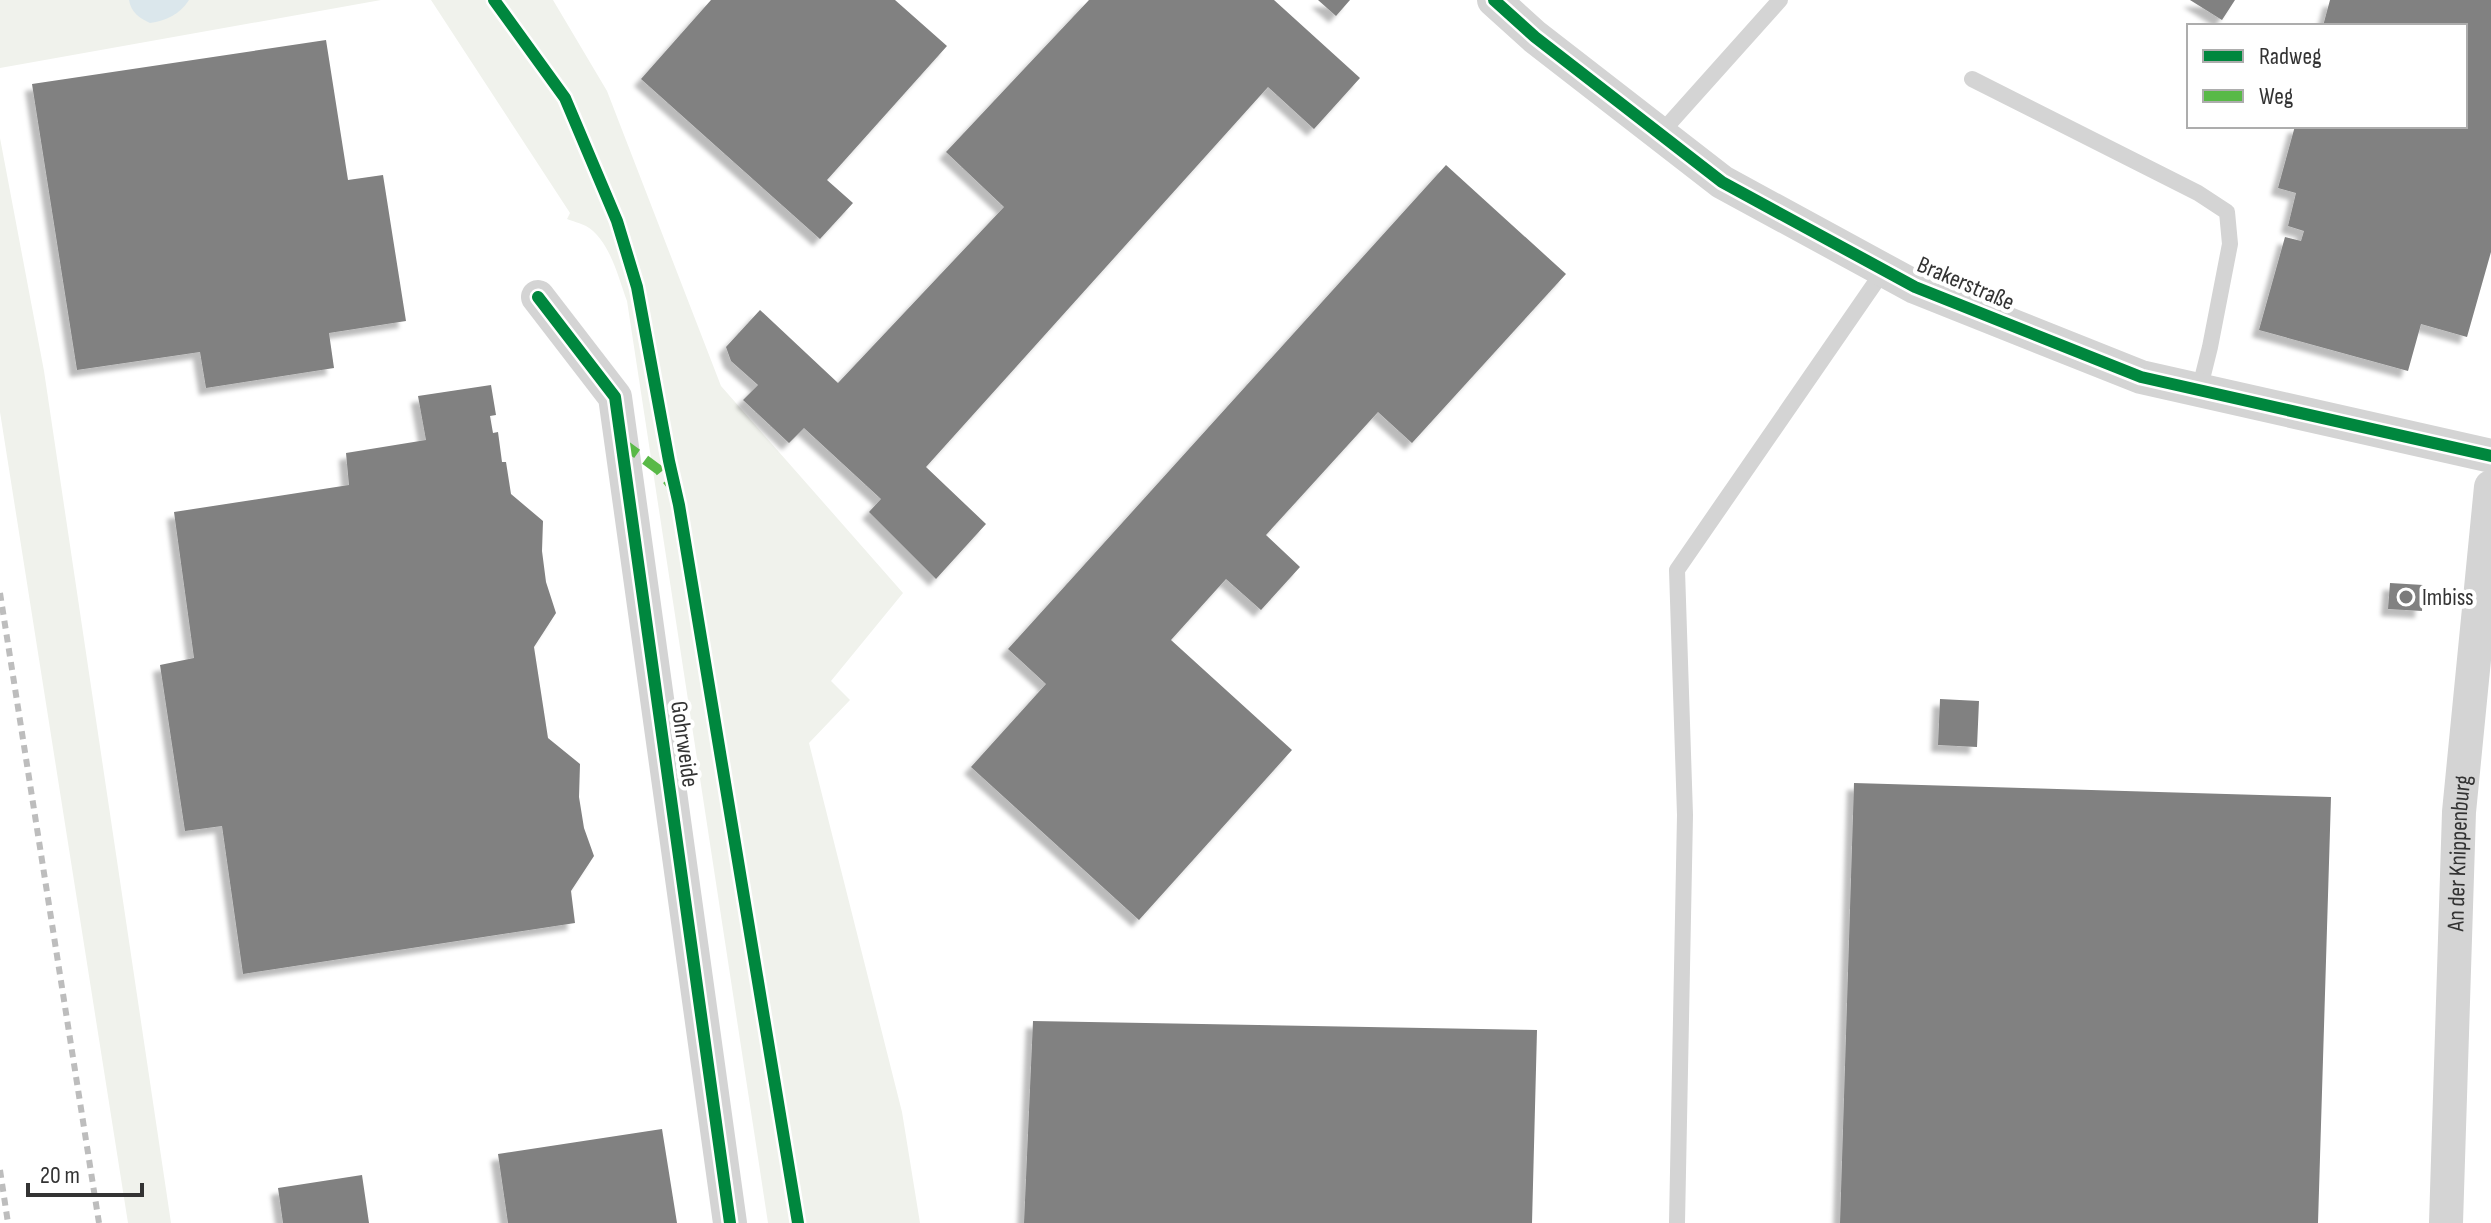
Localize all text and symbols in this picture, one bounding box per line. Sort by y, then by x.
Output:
legend [2187,24,2467,128]
text: Radweg [2259,42,2322,71]
text: Weg [2259,82,2293,111]
street label: Brakerstraße [1913,250,2019,317]
place label: Imbiss [2422,583,2474,612]
marker: Imbiss [2397,588,2415,606]
street label: Gohrweide [664,699,705,789]
street label: An der Knippenburg [2441,774,2478,933]
scale bar [28,1147,142,1197]
text: 20 m [40,1161,80,1190]

